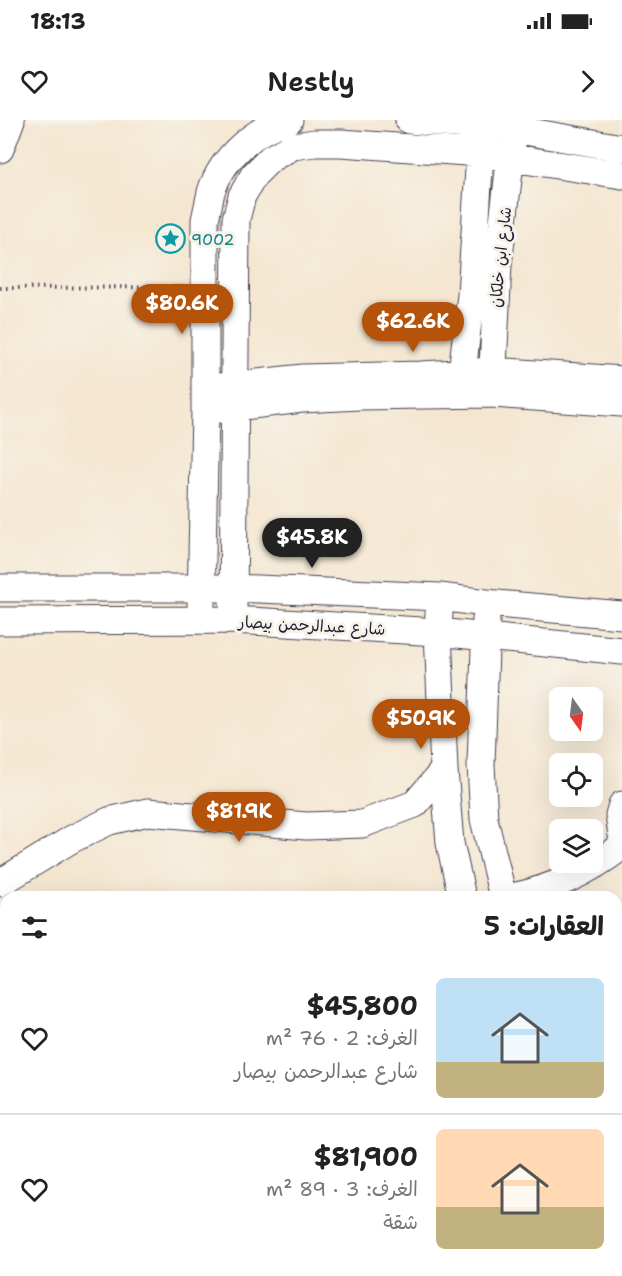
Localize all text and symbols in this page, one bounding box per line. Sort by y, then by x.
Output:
text: 18:13 [30,7,86,36]
text: Nestly [267,63,355,100]
icon: heart [18,65,51,98]
icon: forward [571,65,604,98]
street label: شارع ابن خلكان [485,206,517,309]
place icon: 9002 [154,223,186,255]
place label: 9002 [191,229,234,250]
pin: $80.6K [133,284,231,335]
text: $80.6K [145,290,219,316]
pin: $62.6K [364,302,462,353]
text: $62.6K [376,308,450,334]
pin: $45.8K [263,518,361,569]
text: $45.8K [276,524,348,550]
street label: شارع عبدالرحمن بيصار [236,611,386,641]
north arrow [549,687,603,741]
map controls [549,687,603,873]
pin: $50.9K [372,699,470,750]
text: $50.9K [386,705,456,731]
button: locate [549,753,603,807]
pin: $81.9K [190,792,288,843]
text: $81.9K [206,798,272,824]
button: layers [549,819,603,873]
text: العقارات: 5 [484,908,604,943]
icon: filters [18,911,51,944]
text: $45,800 [307,988,418,1023]
icon: home [484,1002,556,1074]
icon: heart [18,1022,51,1055]
text: الغرف: 2 · 76 m² [266,1025,418,1051]
text: شارع عبدالرحمن بيصار [234,1058,418,1084]
text: $81,900 [313,1139,418,1174]
icon: home [484,1153,556,1225]
icon: heart [18,1173,51,1206]
text: الغرف: 3 · 89 m² [266,1176,418,1202]
text: شقة [383,1209,418,1235]

